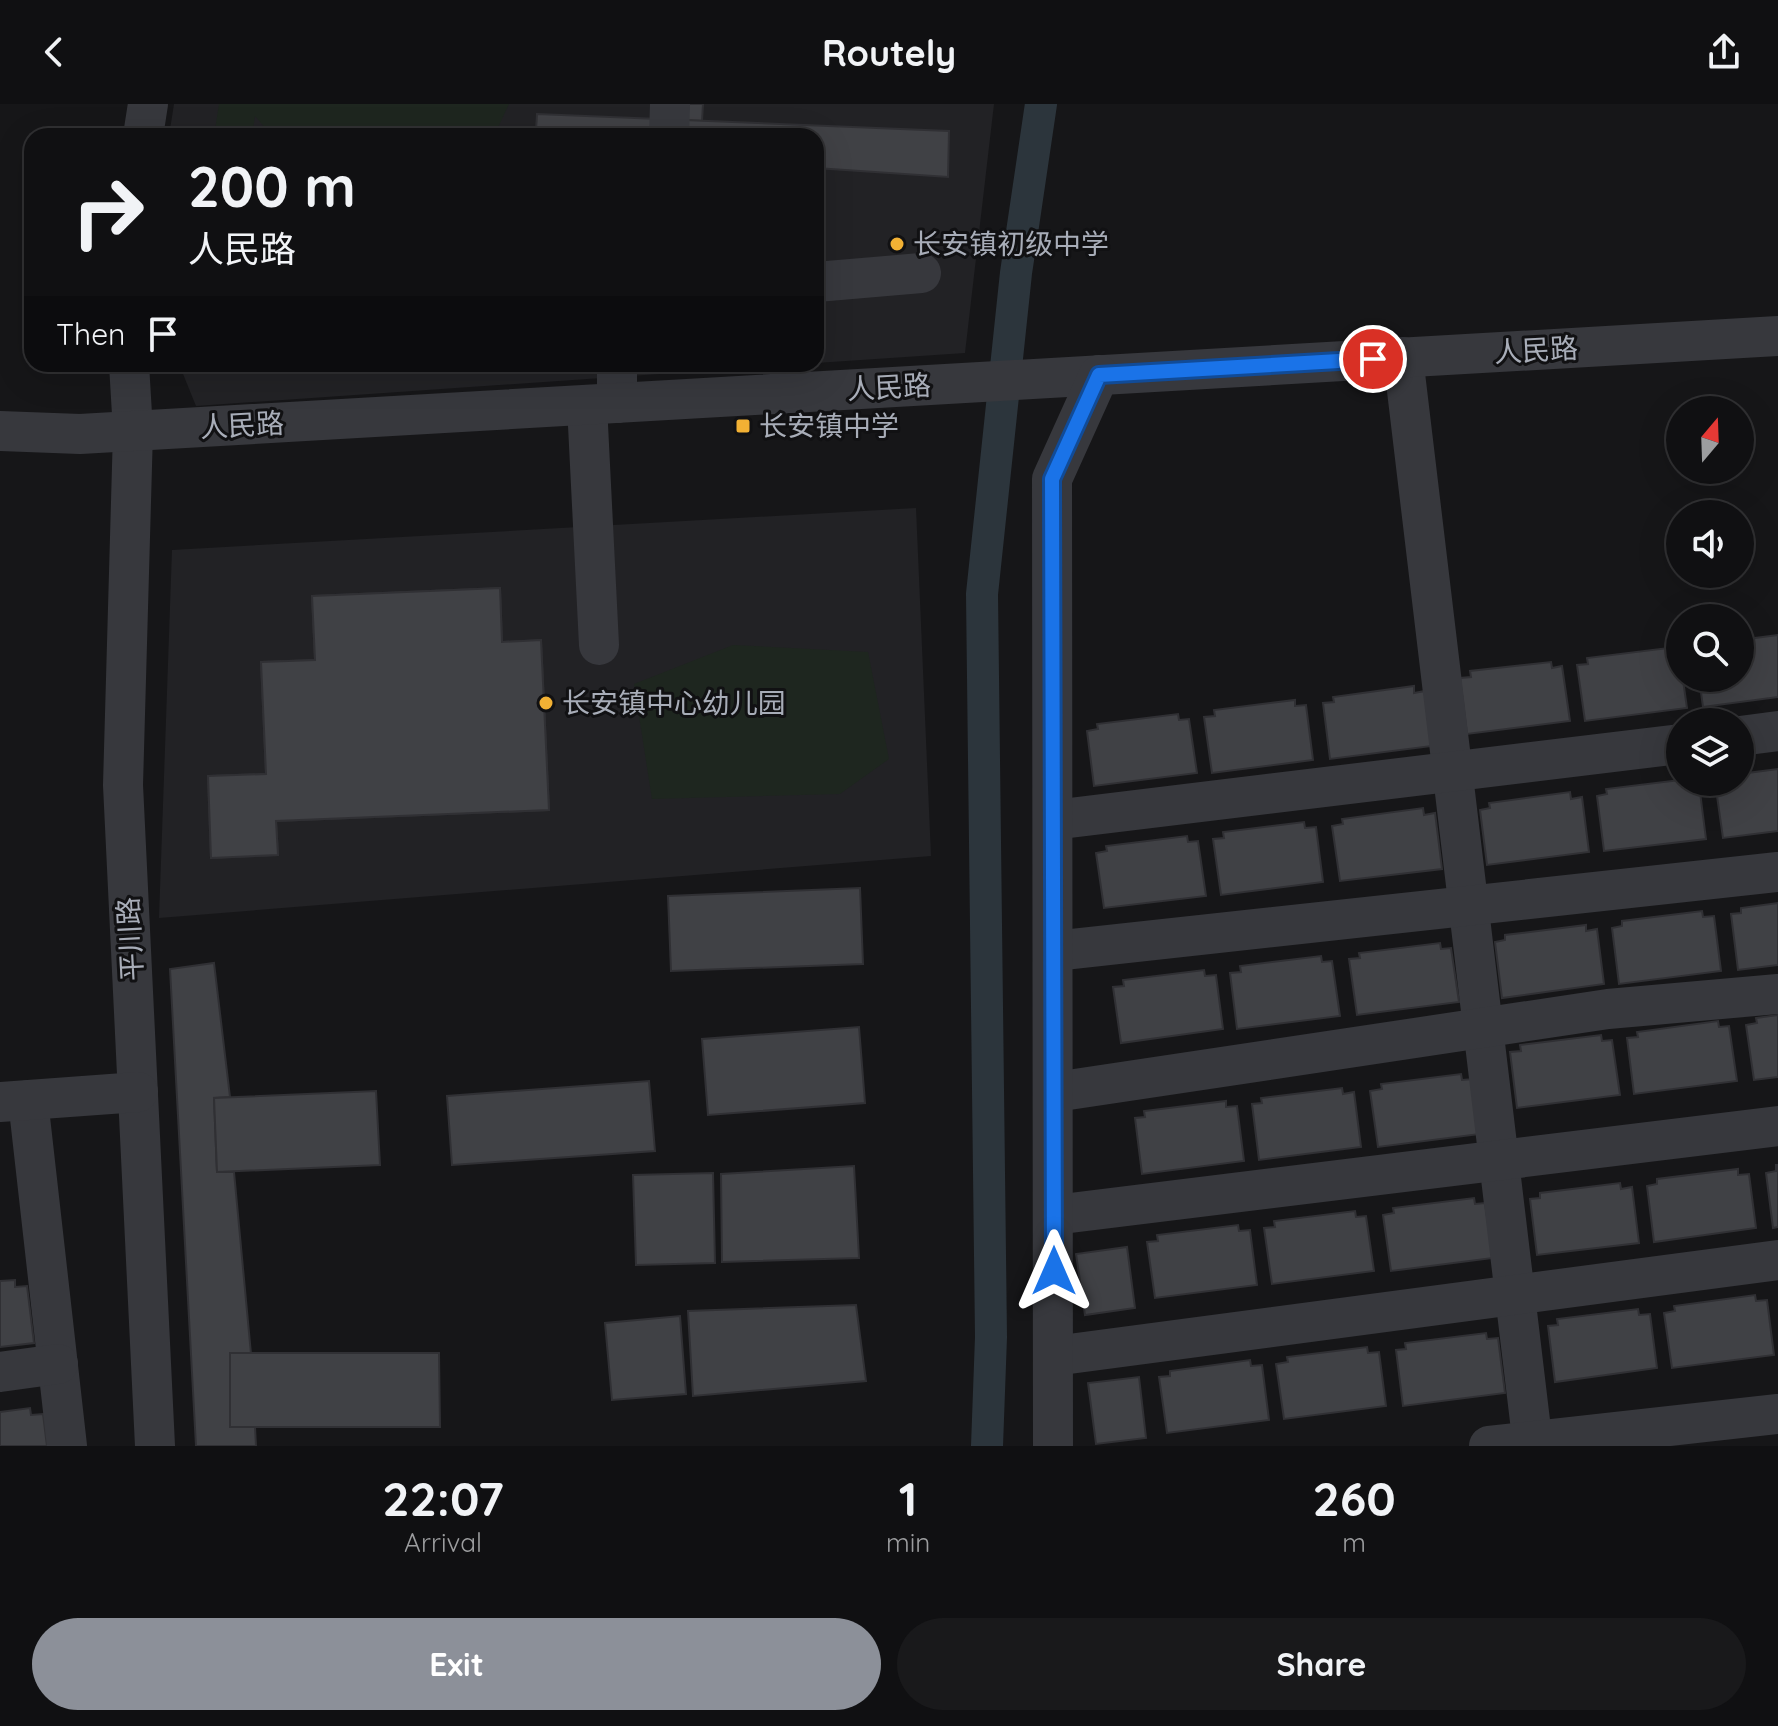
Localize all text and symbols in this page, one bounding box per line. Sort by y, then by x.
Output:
icon: back [32,30,76,74]
text: Routely [822,30,956,75]
icon: share [1702,30,1746,74]
text: 200 m [188,151,356,221]
icon: right [56,160,160,264]
text: 人民路 [188,226,296,271]
place label: 长安镇初级中学 [913,226,1109,261]
marker: 长安镇初级中学 [888,235,906,253]
icon: arrive [141,312,185,356]
text: Then [56,315,125,353]
pin [1339,325,1407,393]
street label: 人民路 [1493,330,1579,369]
icon: arrive [1351,337,1395,381]
street label: 人民路 [846,367,932,406]
north arrow [1666,396,1754,484]
map controls [1666,396,1754,796]
street label: 人民路 [199,405,285,444]
place label: 长安镇中学 [759,408,899,443]
marker: 长安镇中学 [734,417,752,435]
button: sound [1666,500,1754,588]
button: search [1666,604,1754,692]
place label: 长安镇中心幼儿园 [562,685,786,720]
marker: 长安镇中心幼儿园 [537,694,555,712]
button: layers [1666,708,1754,796]
street label: 平川路 [110,896,149,982]
position arrow [1012,1229,1096,1313]
text: 22:07 [382,1468,504,1528]
text: 1 [899,1468,917,1528]
text: 260 [1312,1468,1396,1528]
text: Arrival [404,1526,482,1559]
text: min [886,1526,930,1559]
text: m [1342,1526,1366,1559]
button: Exit [32,1618,881,1710]
button: Share [897,1618,1746,1710]

